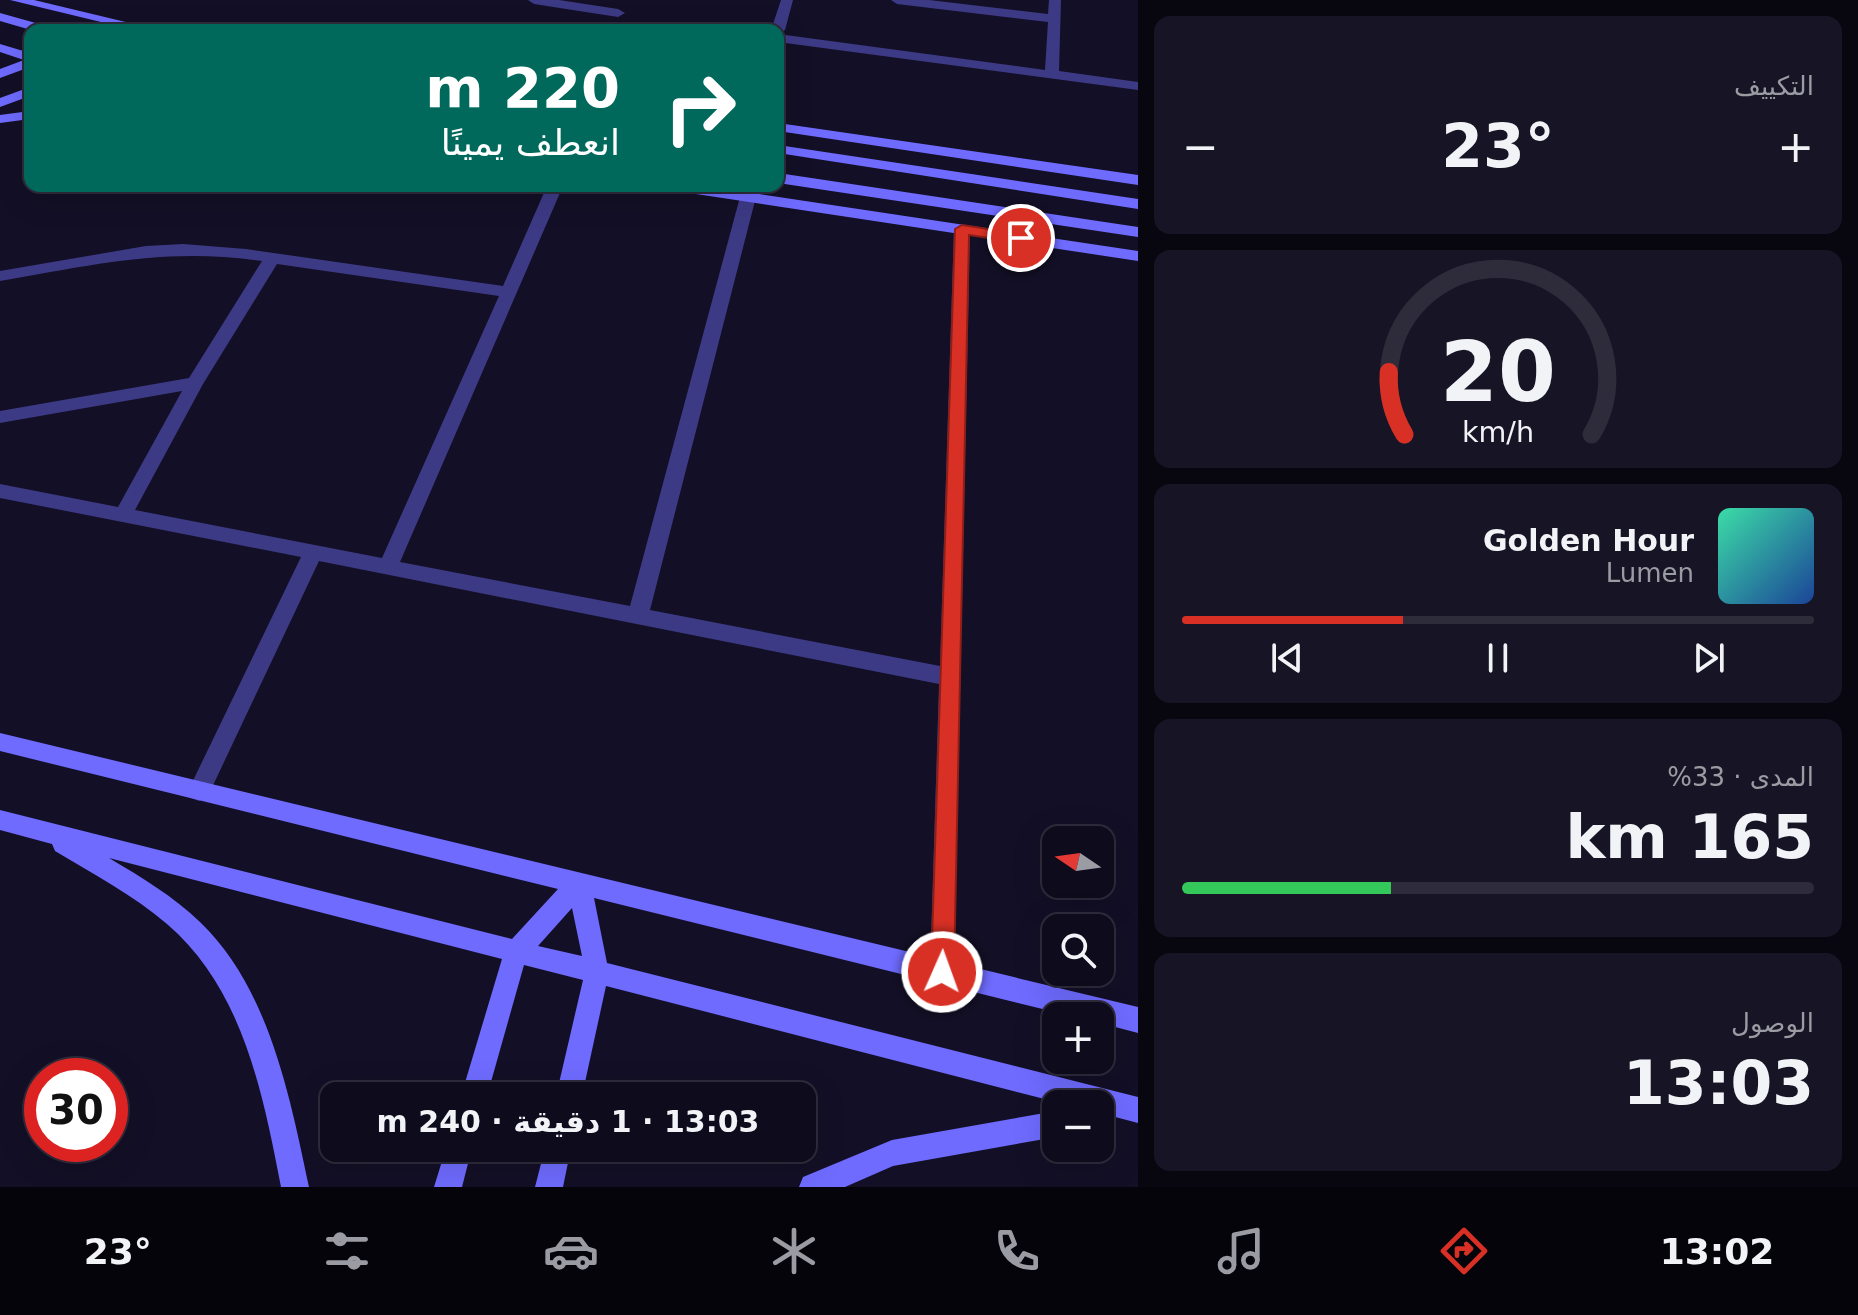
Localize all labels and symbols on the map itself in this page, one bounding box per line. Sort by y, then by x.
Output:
pin [987,204,1055,272]
north arrow [1042,826,1114,898]
position arrow [900,930,984,1014]
speed limit sign: 30 [24,1058,128,1162]

